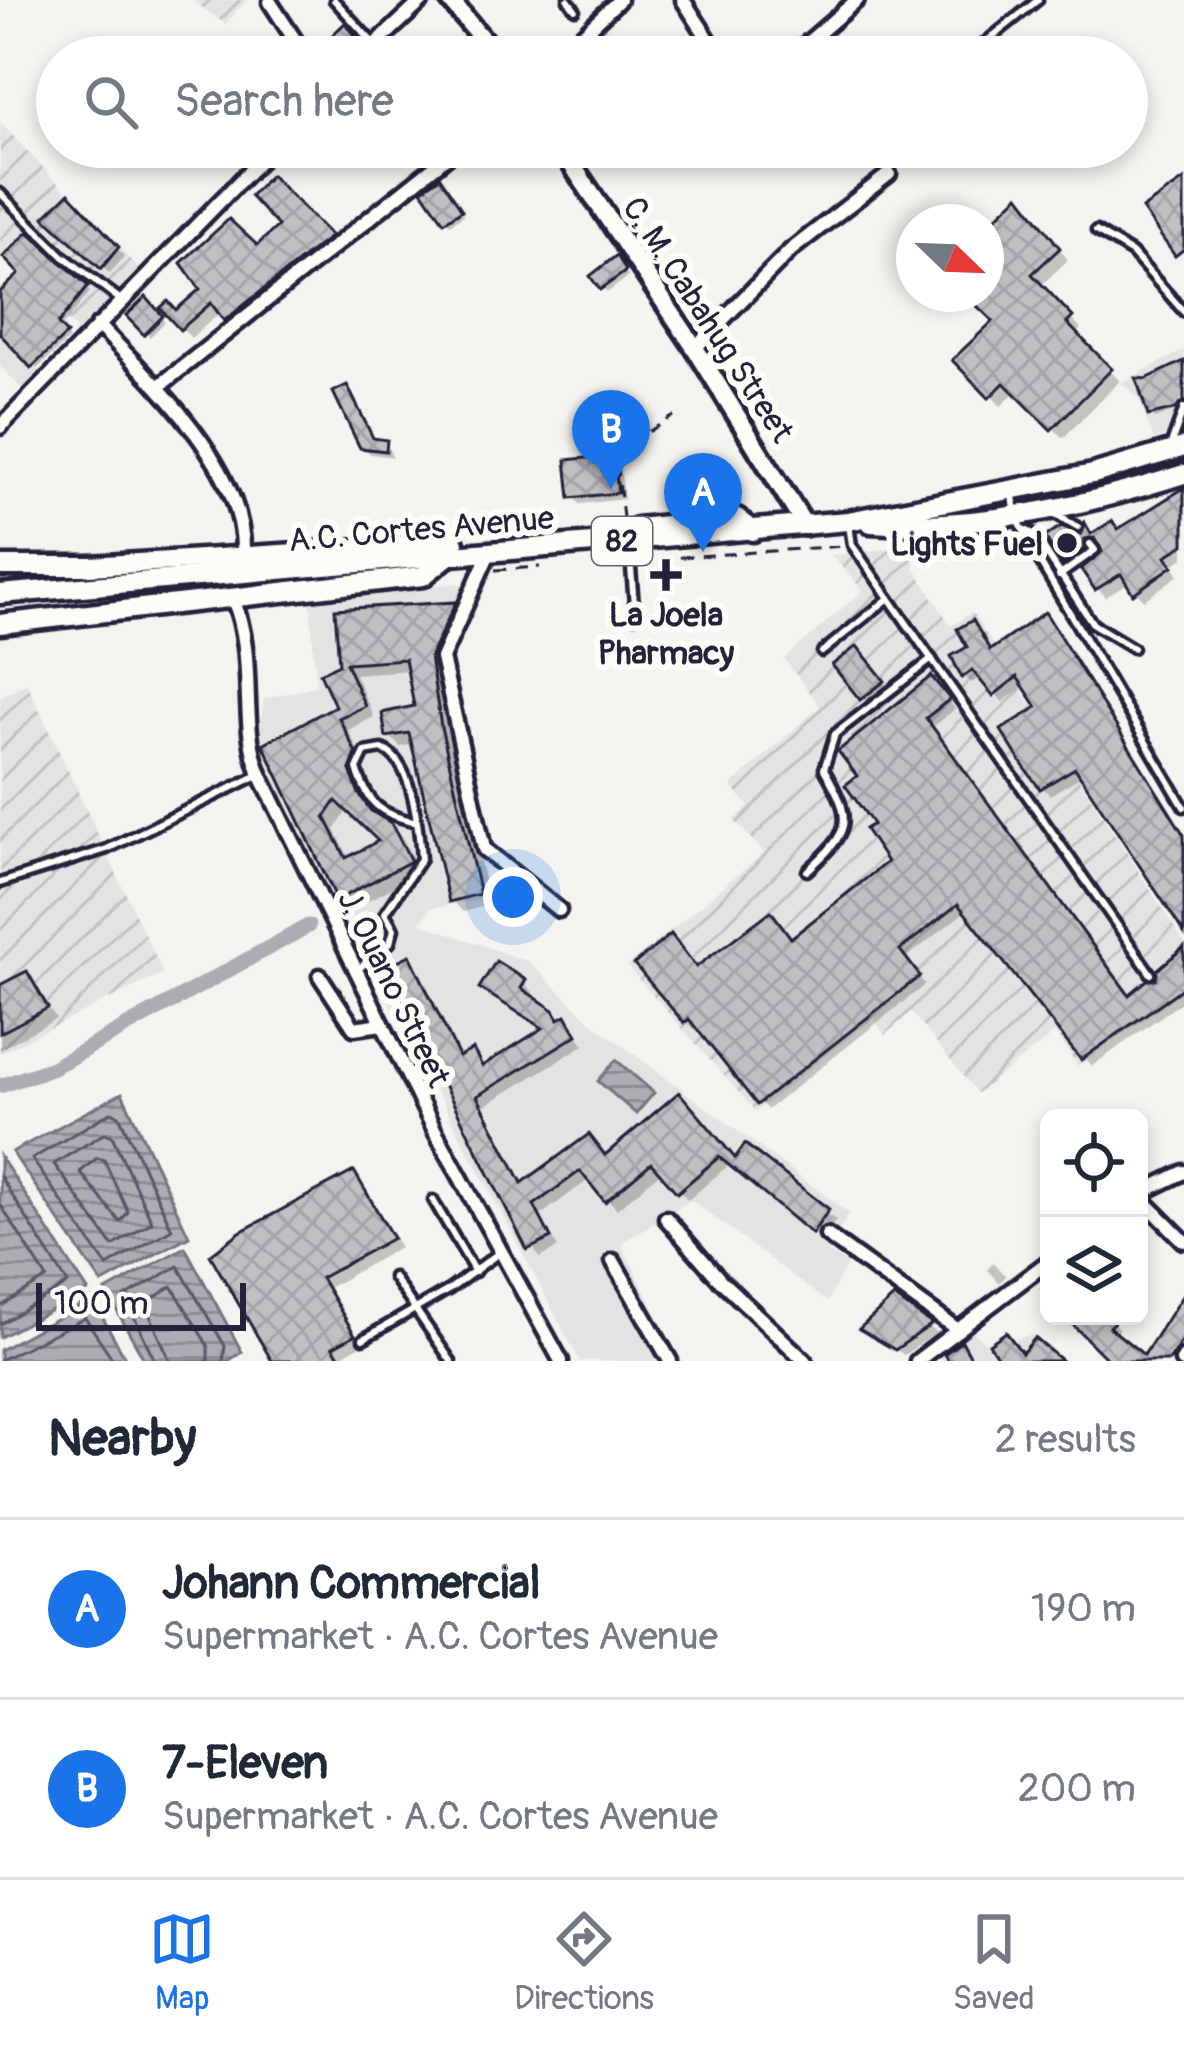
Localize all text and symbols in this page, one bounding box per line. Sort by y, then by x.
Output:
search box [36,36,1148,168]
icon: search [78,69,144,135]
text: Search here [174,74,394,130]
street label: C. M. Cabahug Street [613,189,803,451]
north arrow [896,204,1004,312]
pin: B [572,390,650,489]
pin: A [664,453,742,552]
street label: A.C. Cortes Avenue [287,497,556,562]
road number: 82 [592,517,652,565]
place label: Lights Fuel [890,524,1043,565]
marker: Lights Fuel [1054,530,1080,556]
marker: La Joela Pharmacy [653,562,679,588]
place label: La Joela Pharmacy [598,595,735,674]
your location [483,867,543,927]
street label: J. Ouano Street [328,883,459,1095]
map controls [1040,1109,1148,1325]
button: locate [1040,1109,1148,1217]
button: layers [1040,1217,1148,1325]
scale bar [36,1277,246,1330]
text: 100 m [54,1283,148,1324]
text: Nearby [48,1407,196,1471]
text: 2 results [995,1415,1136,1464]
text: Johann Commercial [162,1556,540,1612]
text: A [74,1584,100,1633]
text: 190 m [1031,1584,1136,1633]
text: Supermarket · A.C. Cortes Avenue [162,1612,718,1661]
text: 7-Eleven [162,1736,328,1792]
text: B [76,1764,98,1813]
text: 200 m [1018,1764,1136,1813]
text: Supermarket · A.C. Cortes Avenue [162,1792,718,1841]
tab: Map [149,1906,215,2019]
tab: Directions [514,1906,654,2019]
tab: Saved [953,1906,1035,2019]

